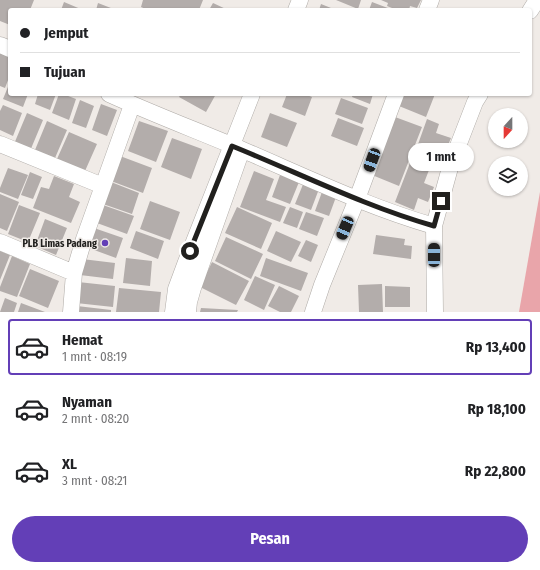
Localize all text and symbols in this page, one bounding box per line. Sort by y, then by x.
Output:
text: Jemput [44,24,89,42]
text: Tujuan [44,63,86,81]
north arrow [488,108,528,148]
map controls [488,108,528,196]
callout: 1 mnt [408,143,474,171]
car [362,147,382,173]
text: 1 mnt [426,149,456,164]
button: layers [488,156,528,196]
route end [432,192,450,210]
car [335,215,355,241]
place label: PLB Limas Padang [22,238,97,250]
marker: PLB Limas Padang [100,238,110,248]
route start [181,242,199,260]
car [428,243,440,267]
icon: car [14,329,50,365]
text: Hemat [62,331,103,349]
text: Rp 13,400 [466,338,526,356]
text: 1 mnt · 08:19 [62,349,127,364]
icon: car [14,391,50,427]
text: Nyaman [62,393,112,411]
text: Rp 18,100 [467,400,526,418]
text: 2 mnt · 08:20 [62,411,129,426]
icon: car [14,453,50,489]
text: XL [62,455,77,473]
text: Rp 22,800 [465,462,526,480]
text: 3 mnt · 08:21 [62,473,127,488]
button: Pesan [12,516,528,562]

